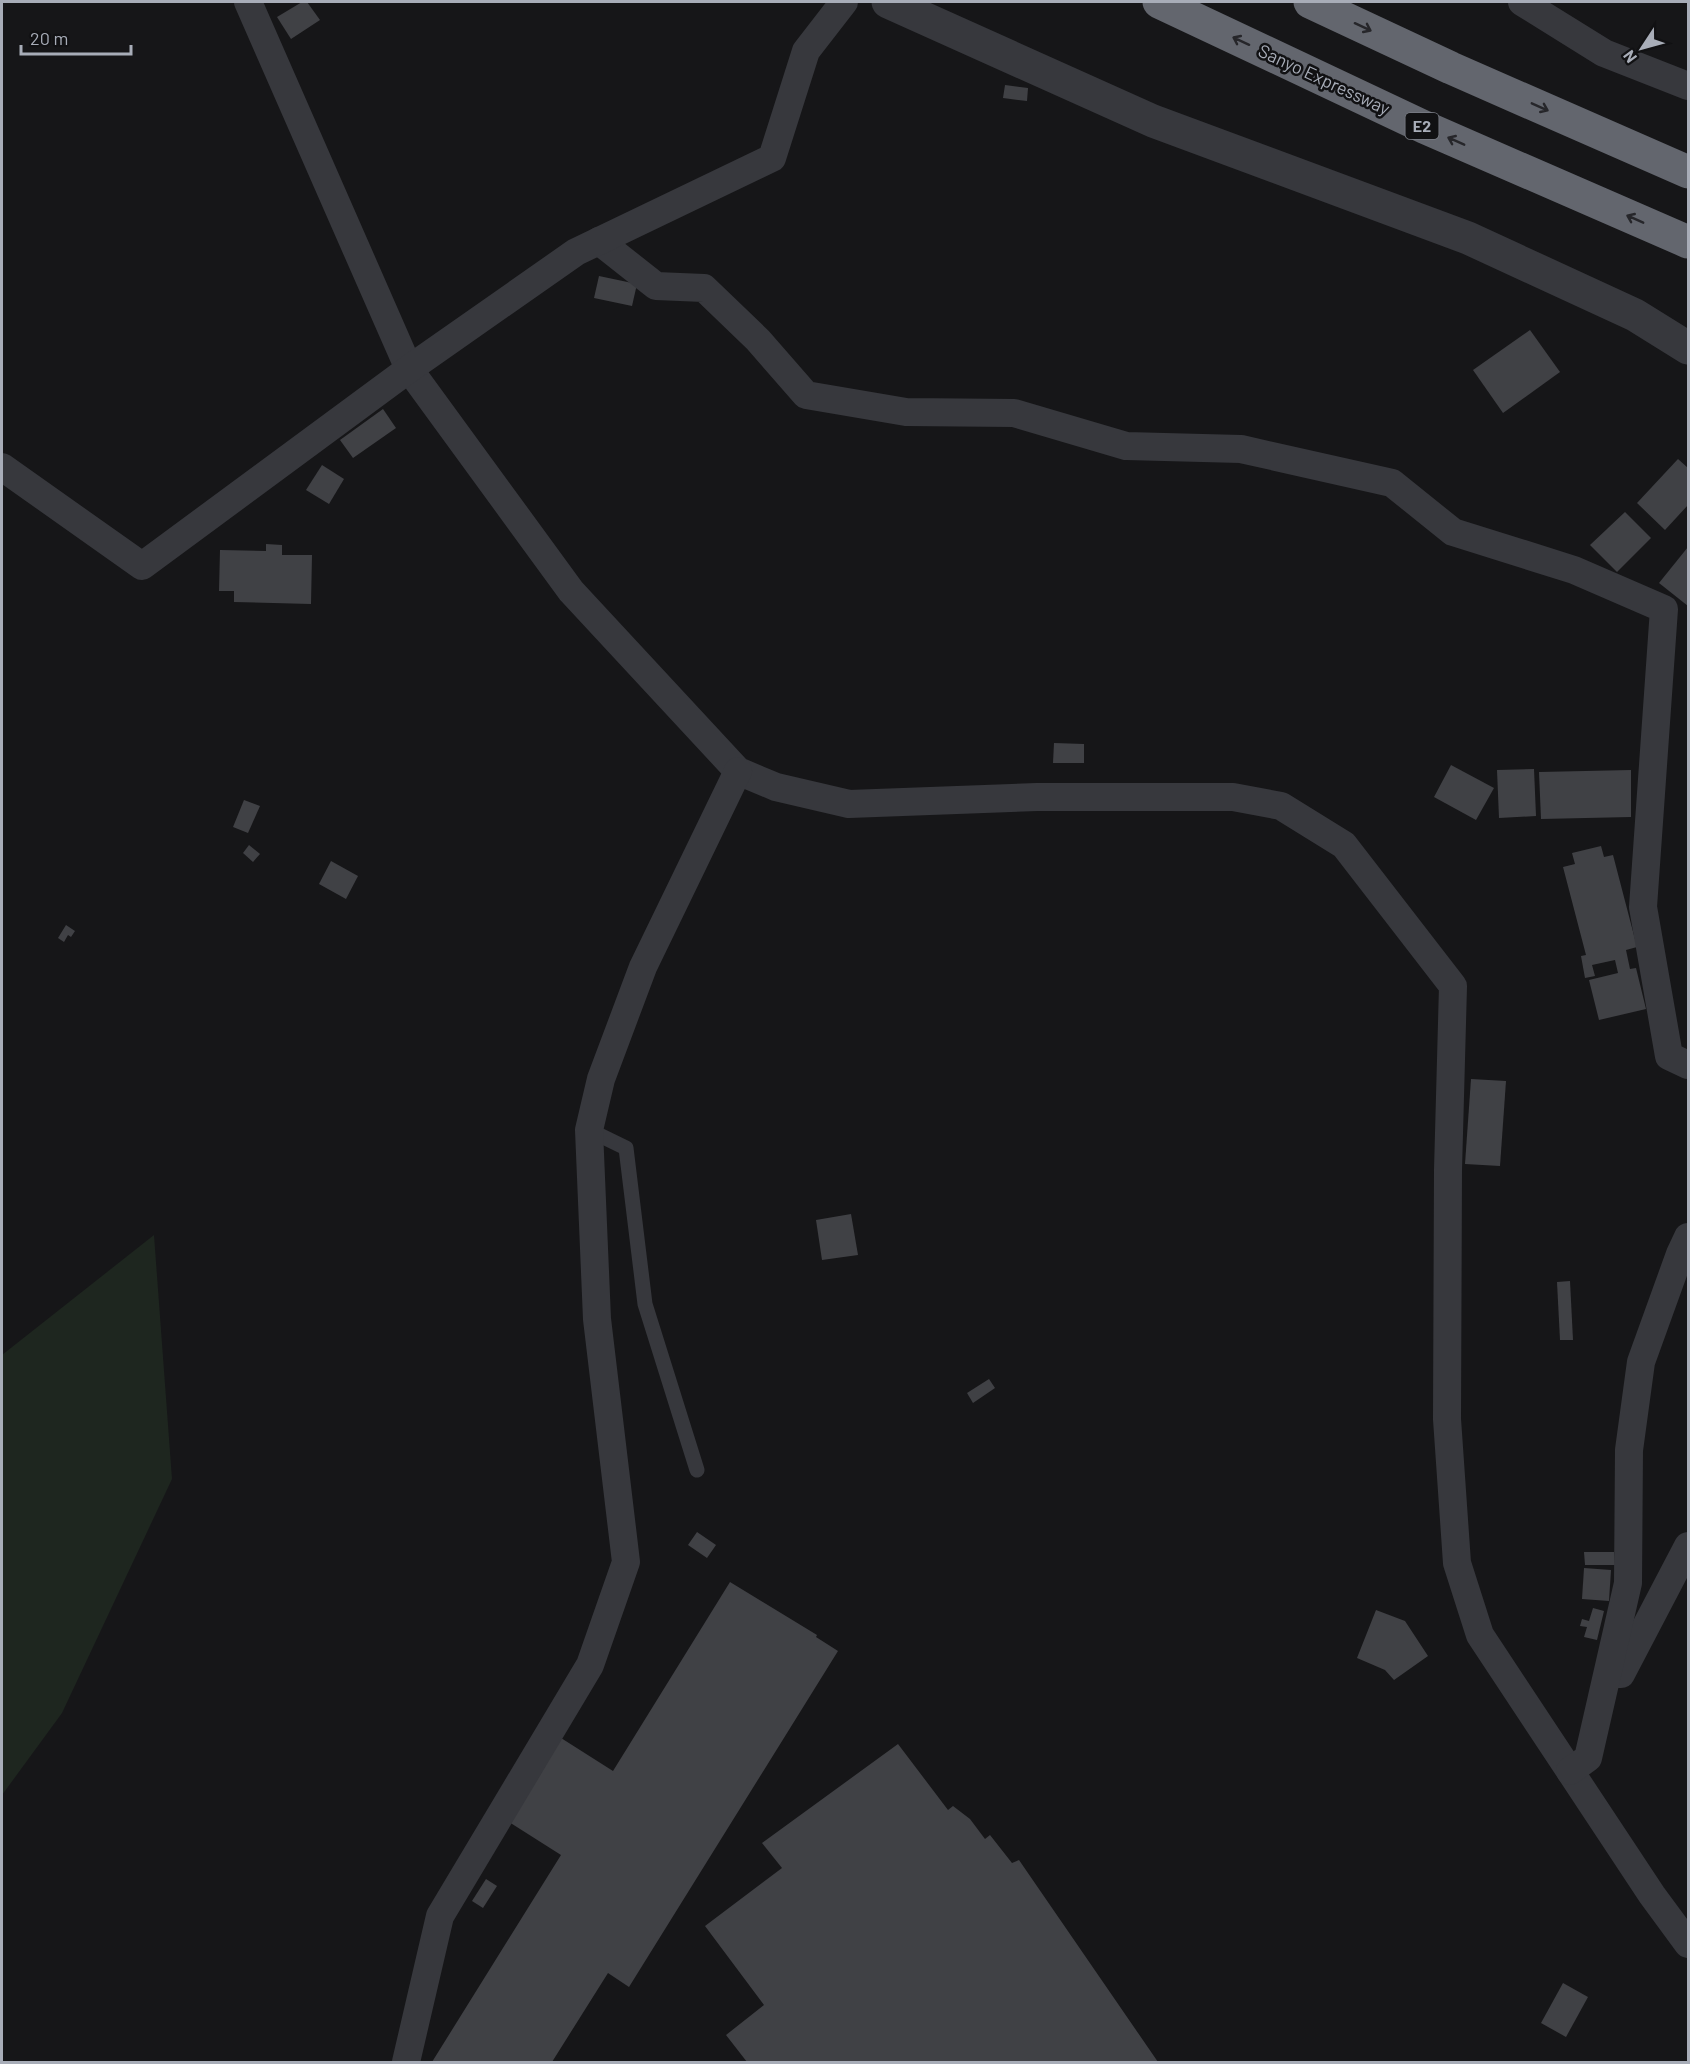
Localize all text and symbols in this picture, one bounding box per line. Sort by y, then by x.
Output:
scale bar [21,18,130,56]
north arrow [1612,18,1672,78]
one-way arrow [1353,21,1371,33]
text: 20 m [30,27,68,49]
one-way arrow [1233,34,1251,46]
street label: Sanyo Expressway [1255,39,1394,119]
text: N [1619,47,1640,67]
one-way arrow [1531,102,1549,114]
road number: E2 [1406,113,1438,139]
one-way arrow [1447,135,1466,146]
one-way arrow [1626,213,1644,224]

